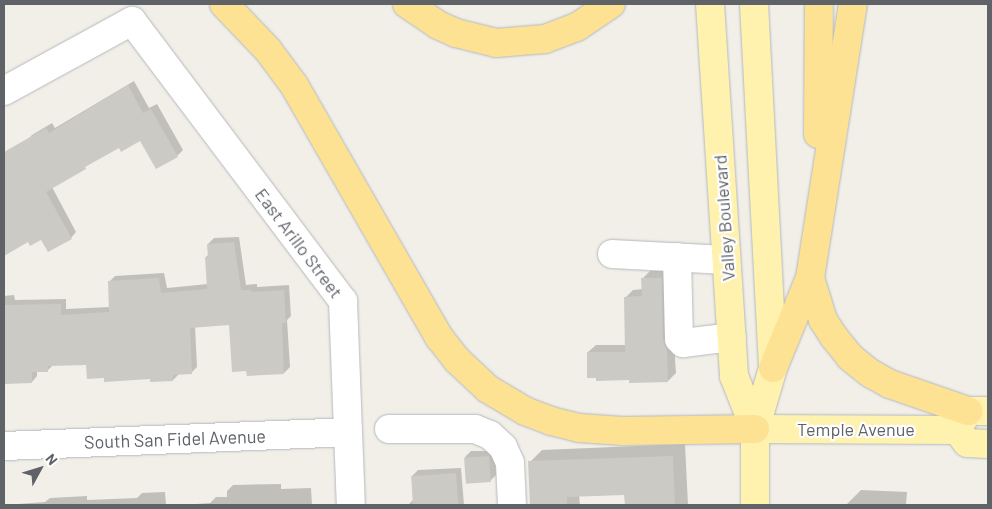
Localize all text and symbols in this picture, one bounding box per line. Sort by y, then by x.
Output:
street label: Valley Boulevard [709,154,739,282]
street label: East Arillo Street [251,184,347,302]
street label: Temple Avenue [797,418,915,440]
street label: South San Fidel Avenue [84,425,266,453]
north arrow [15,444,65,494]
text: N [43,450,62,468]

